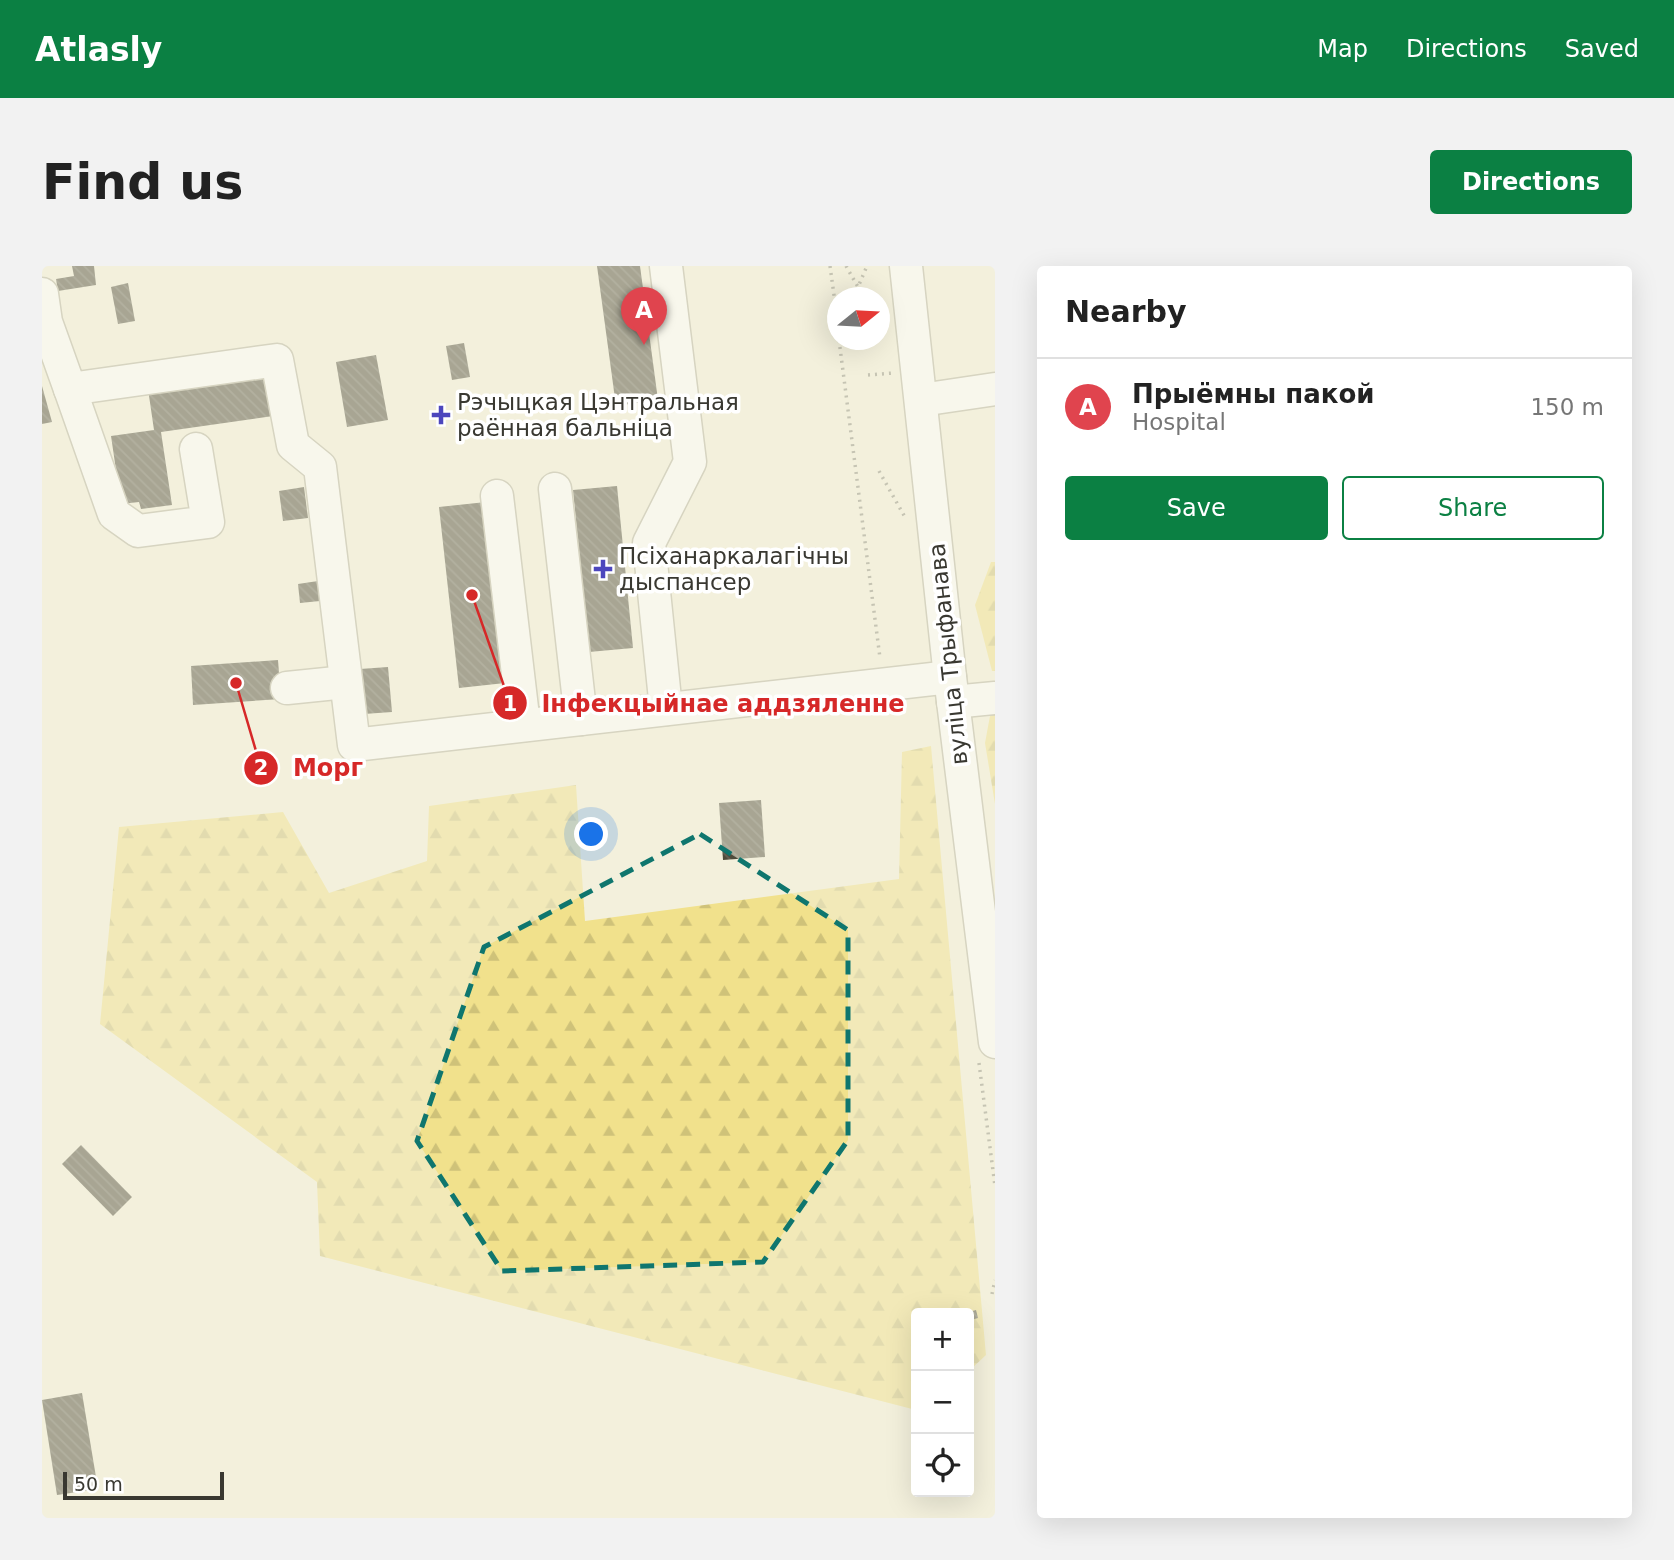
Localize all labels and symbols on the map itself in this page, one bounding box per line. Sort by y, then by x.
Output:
pin: A [621,287,667,345]
north arrow [827,287,890,350]
place label: Рэчыцкая Цэнтральная раённая бальніца [457,389,739,441]
marker: Рэчыцкая Цэнтральная раённая бальніца [431,405,451,425]
street label: вуліца Трыфанава [923,542,973,766]
place label: Псіханаркалагічны дыспансер [619,543,849,595]
marker: Псіханаркалагічны дыспансер [593,559,613,579]
callout: Інфекцыйнае аддзяленне [492,681,919,726]
text: Інфекцыйнае аддзяленне [541,690,905,718]
text: 1 [503,692,517,716]
callout: Морг [244,745,377,790]
text: Морг [293,754,363,782]
text: 2 [254,756,268,780]
your location [574,817,608,851]
scale bar [63,1469,224,1501]

